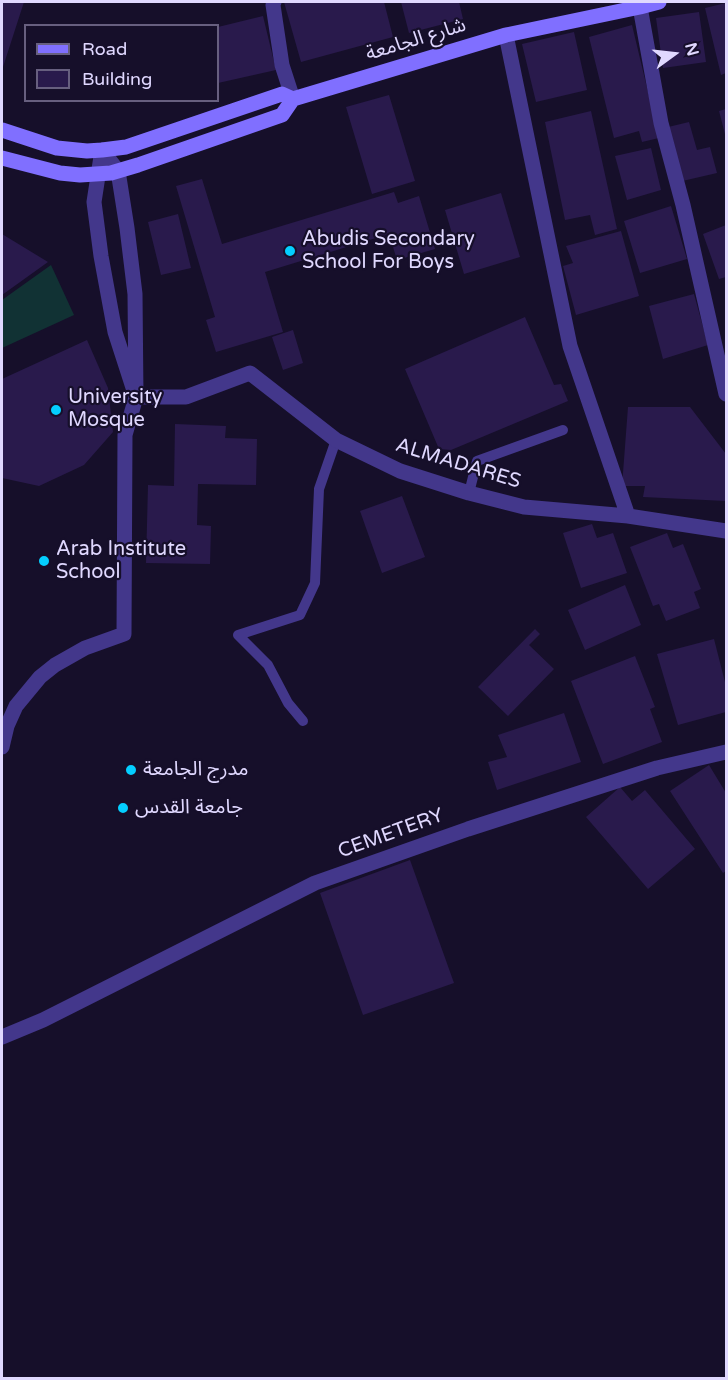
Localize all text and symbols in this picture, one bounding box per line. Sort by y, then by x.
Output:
street label: شارع الجامعة [363,13,469,67]
legend [24,24,219,102]
north arrow [644,24,704,84]
text: Road [82,38,127,60]
text: N [680,41,703,58]
text: Building [82,68,152,90]
place label: Abudis Secondary School For Boys [302,228,475,275]
marker: Abudis Secondary School For Boys [283,244,297,258]
place label: University Mosque [68,386,162,433]
marker: University Mosque [49,403,63,417]
street label: ALMADARES [393,434,523,494]
place label: Arab Institute School [56,538,186,585]
marker: Arab Institute School [37,554,51,568]
place label: مدرج الجامعة [143,758,249,782]
marker: مدرج الجامعة [124,763,138,777]
place label: جامعة القدس [135,796,243,820]
marker: جامعة القدس [116,801,130,815]
street label: CEMETERY [335,804,447,864]

